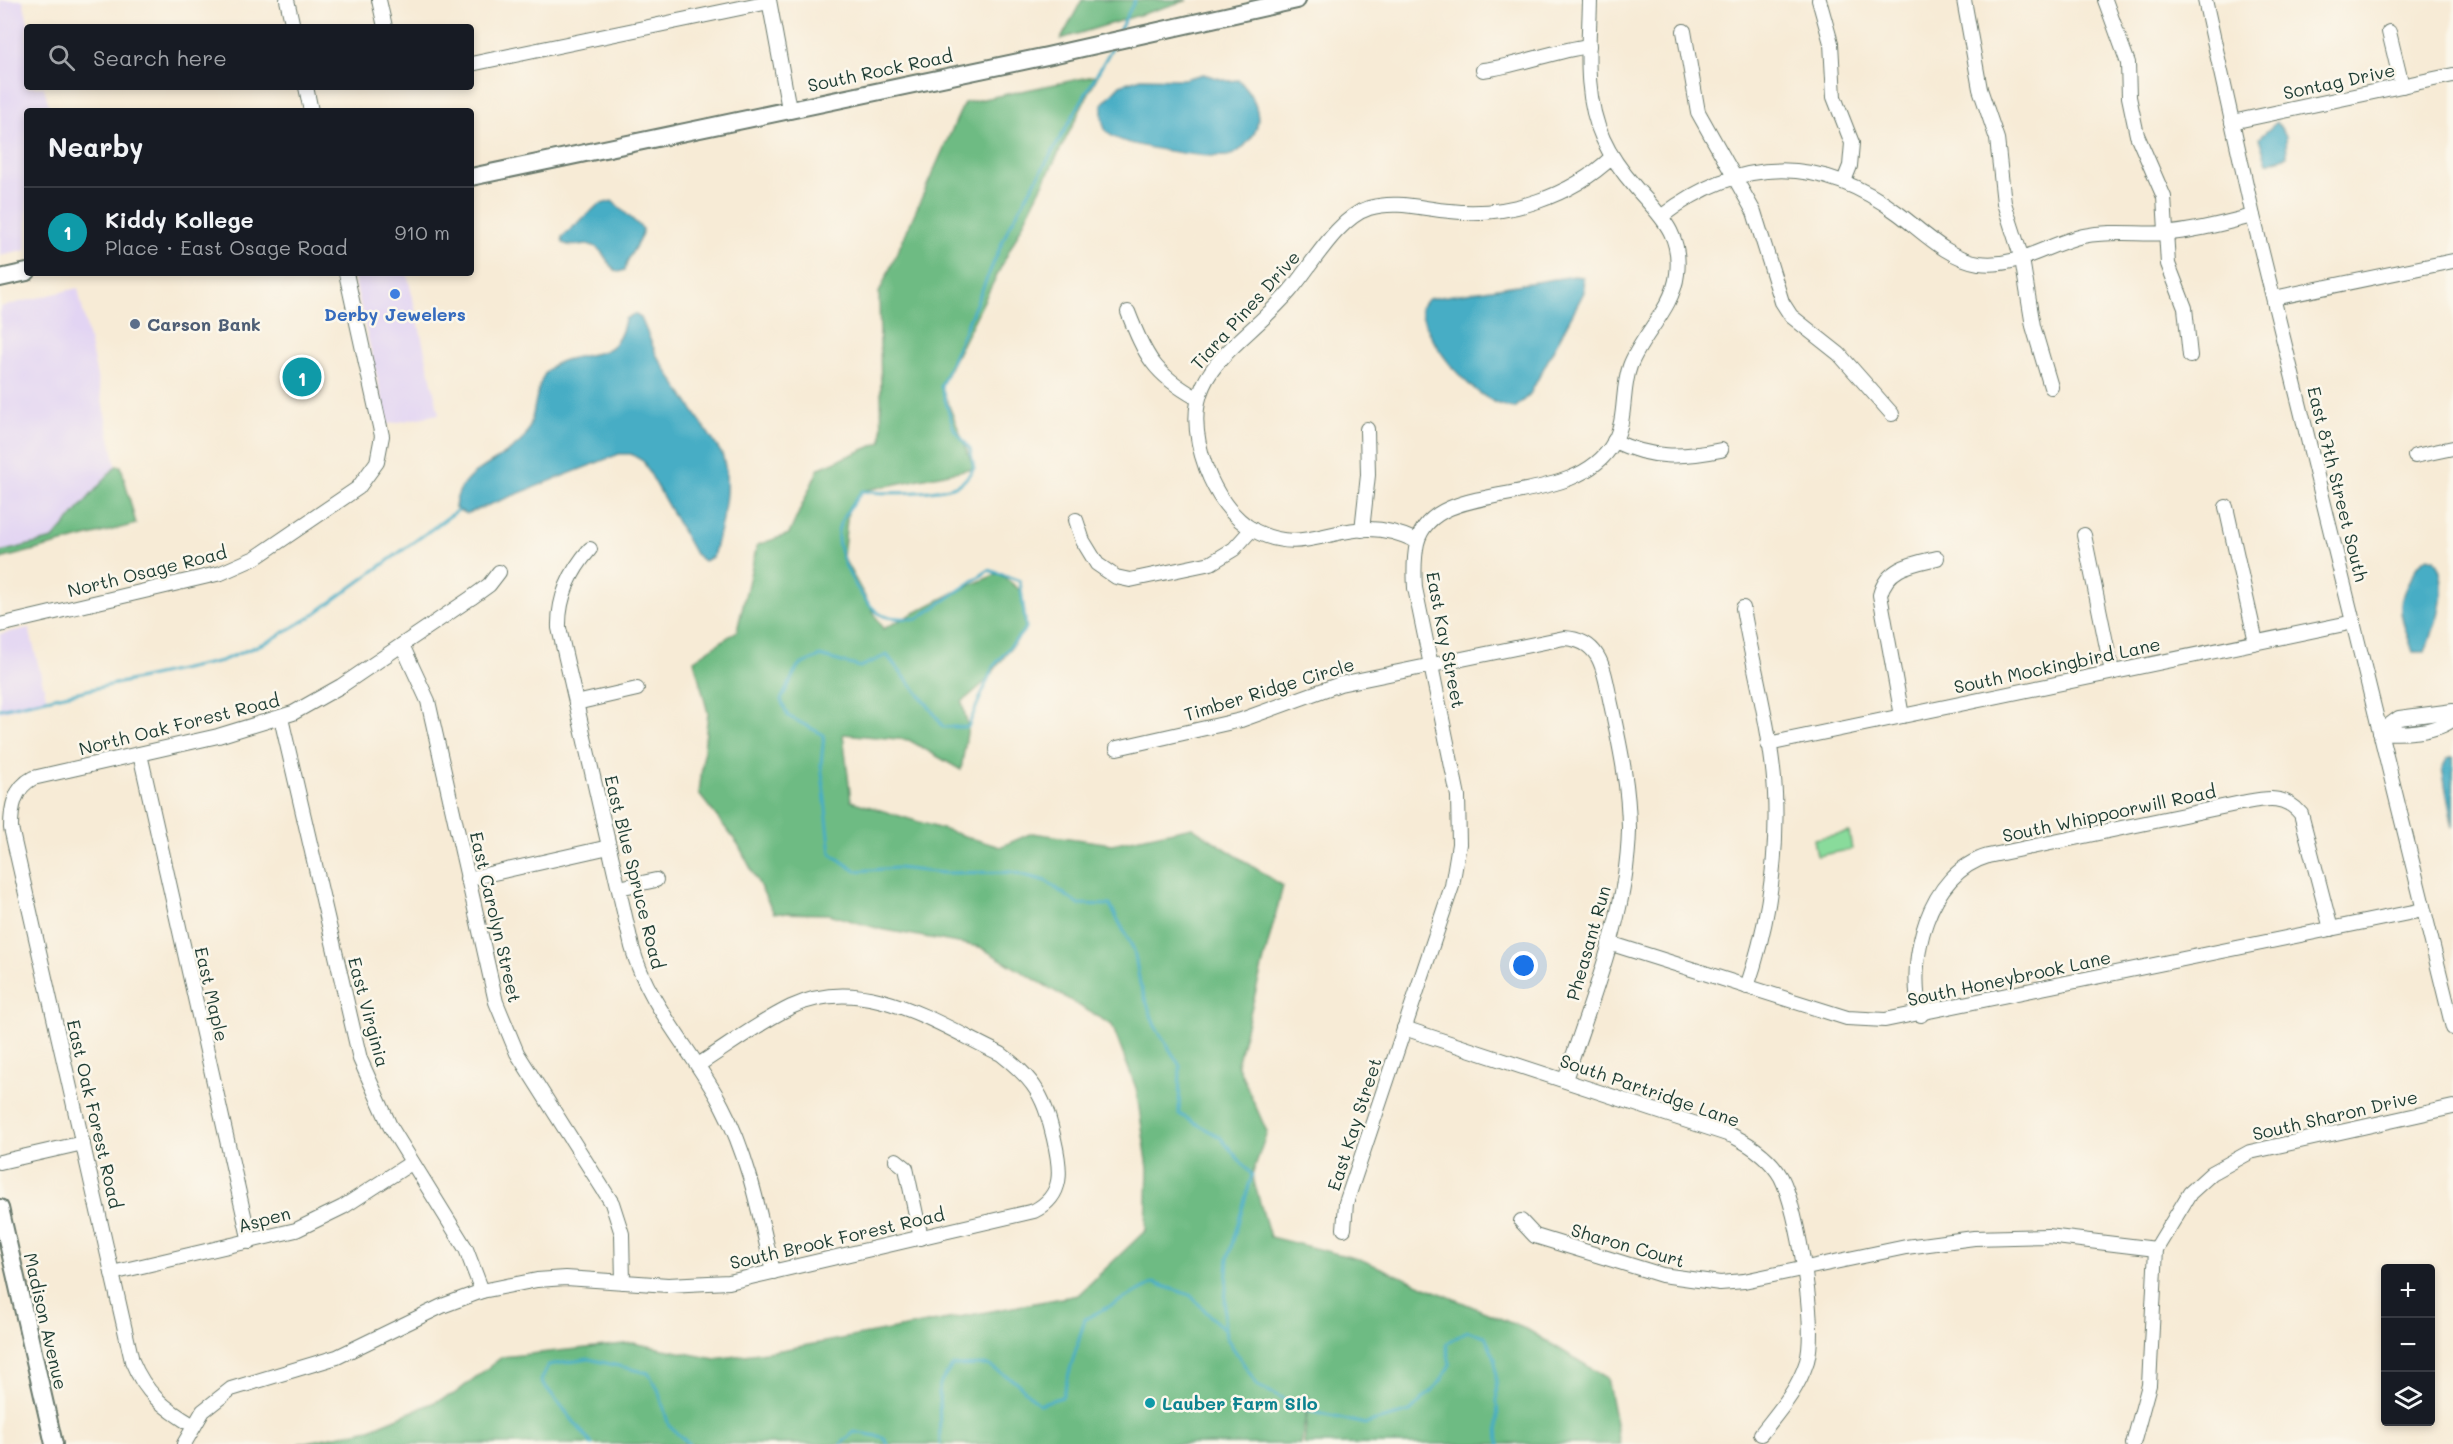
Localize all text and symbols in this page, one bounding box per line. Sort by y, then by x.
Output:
search box [24,24,474,90]
icon: search [45,41,78,74]
text: Search here [93,43,227,72]
street label: South Rock Road [805,43,955,97]
street label: Sontag Drive [2281,57,2397,105]
text: Nearby [48,130,143,164]
text: Kiddy Kollege [105,205,254,234]
text: 1 [63,219,72,245]
text: 910 m [395,219,450,245]
text: Place · East Osage Road [105,234,347,260]
street label: Tiara Pines Drive [1185,245,1305,375]
marker: Derby Jewelers [388,287,402,301]
place label: Derby Jewelers [324,302,466,326]
place label: Carson Bank [147,312,261,336]
marker: Carson Bank [128,317,142,331]
pin: 1 [282,354,322,400]
street label: East 87th Street South [2302,384,2374,584]
street label: North Osage Road [65,540,229,602]
street label: East Kay Street [1421,570,1471,710]
street label: South Mockingbird Lane [1952,631,2162,699]
street label: Timber Ridge Circle [1181,652,1357,726]
street label: North Oak Forest Road [76,687,282,761]
street label: East Blue Spruce Road [599,773,671,971]
street label: South Whippoorwill Road [2000,779,2218,847]
street label: East Carolyn Street [465,829,527,1005]
street label: Pheasant Run [1560,883,1616,1003]
street label: East Maple [189,944,235,1044]
street label: South Honeybrook Lane [1905,945,2113,1011]
your location [1509,951,1538,980]
street label: East Virginia [343,954,395,1070]
street label: East Oak Forest Road [62,1017,128,1211]
street label: South Partridge Lane [1557,1048,1743,1132]
street label: East Kay Street [1321,1054,1387,1194]
street label: South Sharon Drive [2250,1084,2420,1146]
street label: Aspen [235,1200,293,1238]
street label: South Brook Forest Road [727,1202,947,1274]
street label: Sharon Court [1568,1217,1688,1273]
street label: Madison Avenue [19,1250,73,1392]
map controls [2381,1264,2435,1426]
button: + [2381,1264,2435,1318]
button: − [2381,1318,2435,1372]
button: layers [2381,1372,2435,1426]
place label: Lauber Farm Silo [1162,1391,1318,1415]
marker: Lauber Farm Silo [1143,1396,1157,1410]

